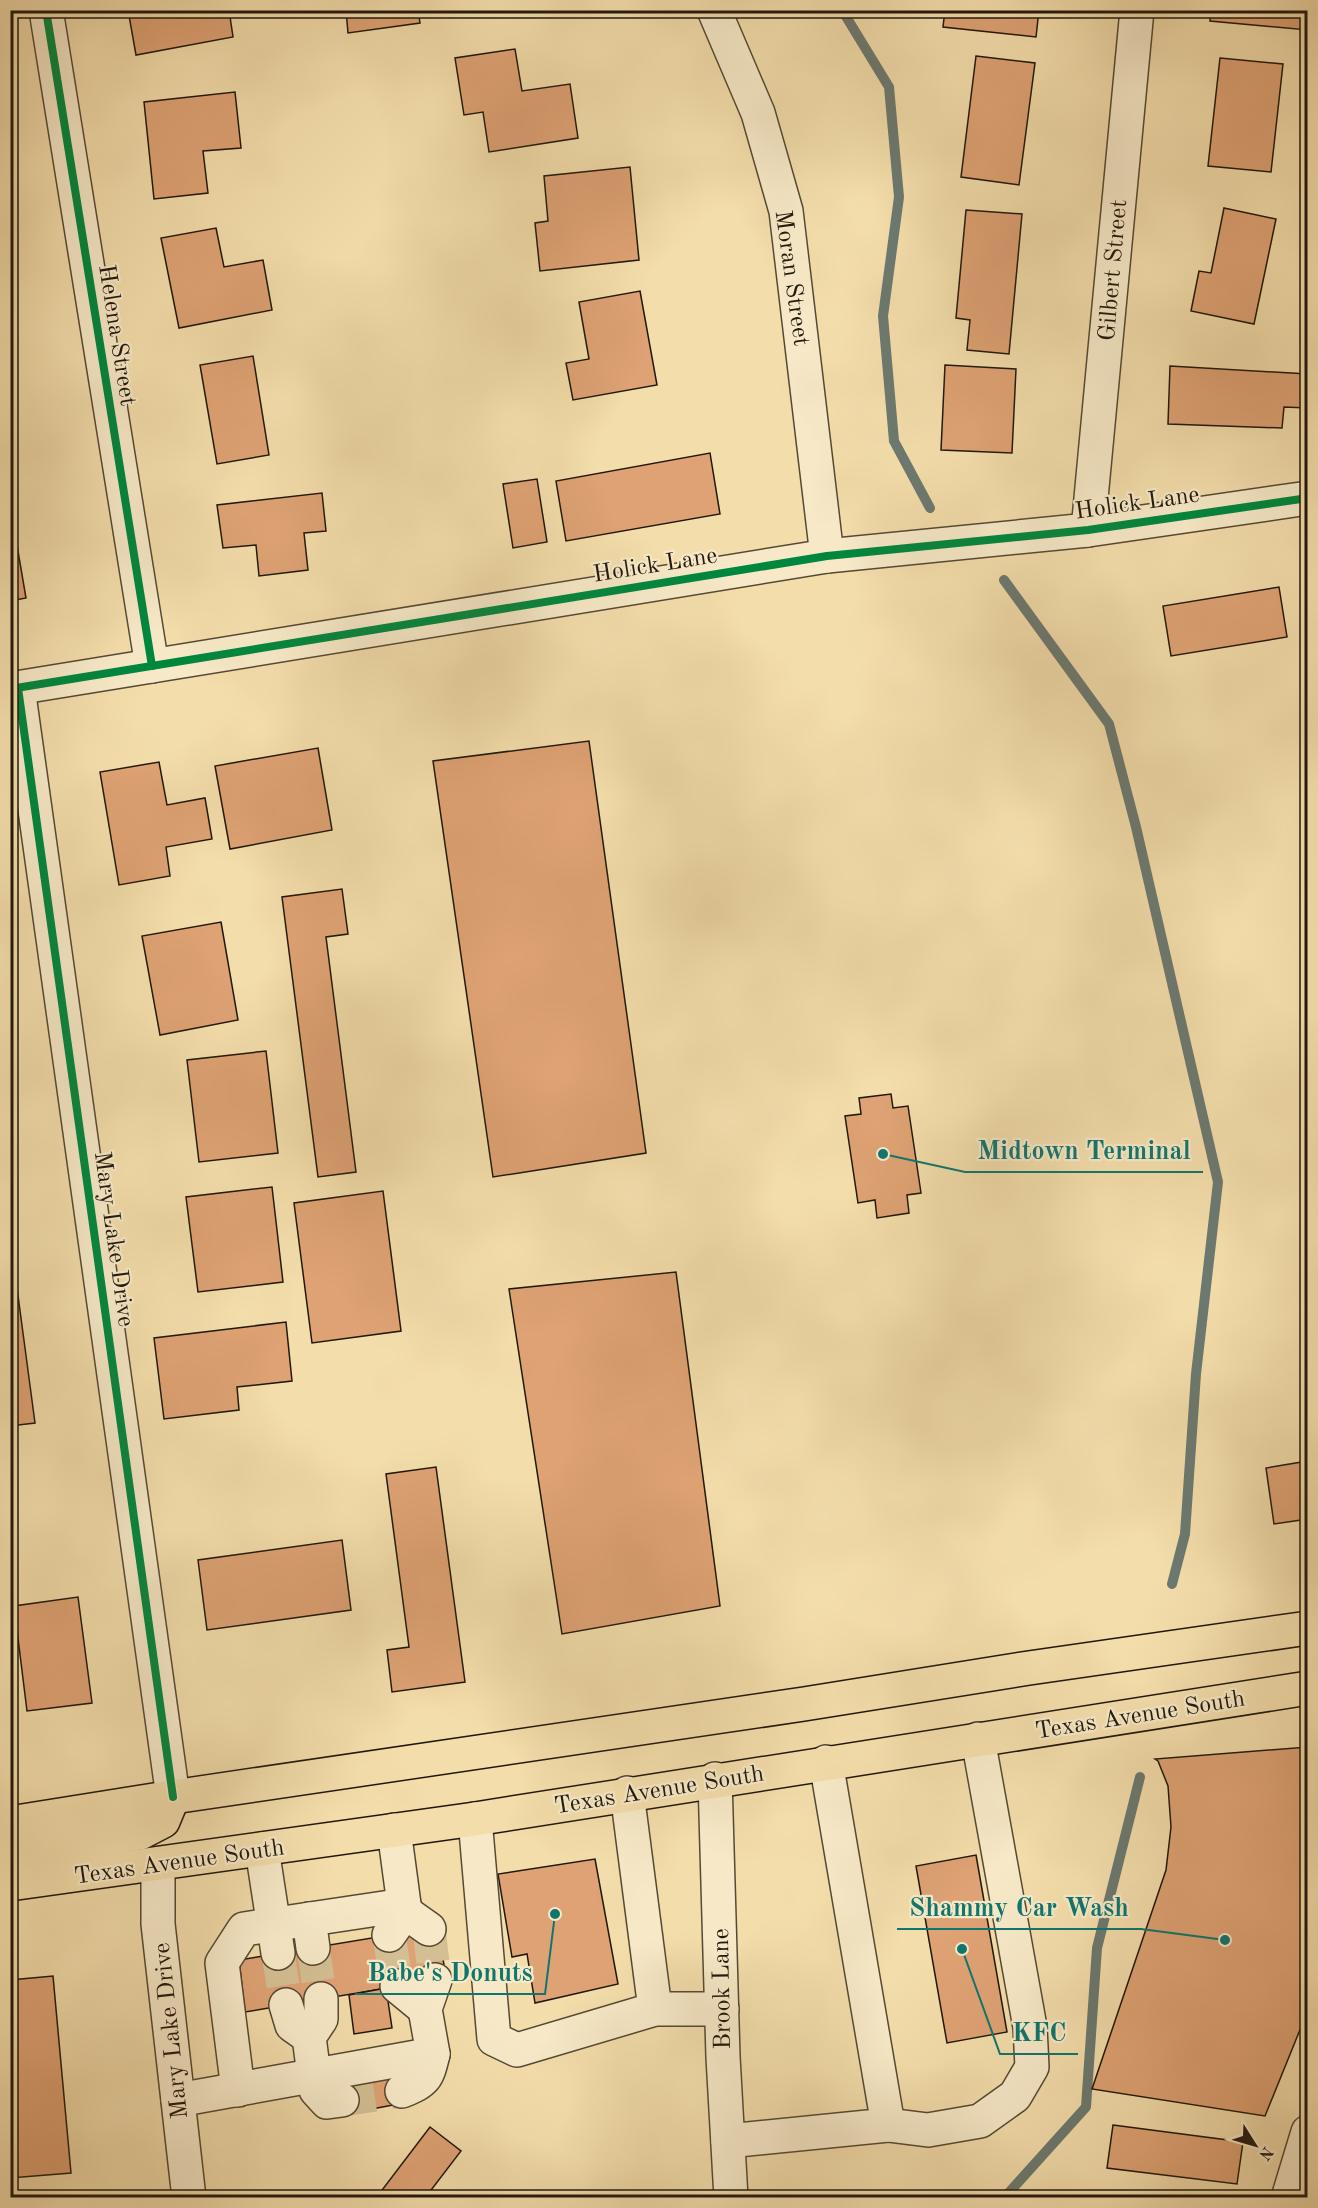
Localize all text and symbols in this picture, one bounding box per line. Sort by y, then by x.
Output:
street label: Gilbert Street [1096,198,1132,342]
street label: Moran Street [770,209,812,348]
street label: Helena Street [93,263,139,408]
street label: Holick Lane [1074,483,1201,525]
street label: Holick Lane [592,544,719,588]
callout: Midtown Terminal [965,1128,1203,1172]
text: Midtown Terminal [977,1139,1191,1165]
street label: Mary Lake Drive [89,1150,137,1329]
street label: Texas Avenue South [1034,1688,1247,1744]
street label: Texas Avenue South [553,1763,766,1819]
street label: Texas Avenue South [73,1836,286,1890]
callout: Shammy Car Wash [897,1885,1141,1929]
text: Shammy Car Wash [909,1896,1129,1922]
street label: Brook Lane [710,1928,736,2050]
street label: Mary Lake Drive [151,1941,193,2120]
callout: Babe's Donuts [355,1950,545,1994]
text: Babe's Donuts [367,1961,533,1987]
callout: KFC [1000,2010,1078,2054]
text: KFC [1012,2021,1066,2047]
north arrow [1225,2115,1285,2175]
text: N [1255,2143,1275,2163]

